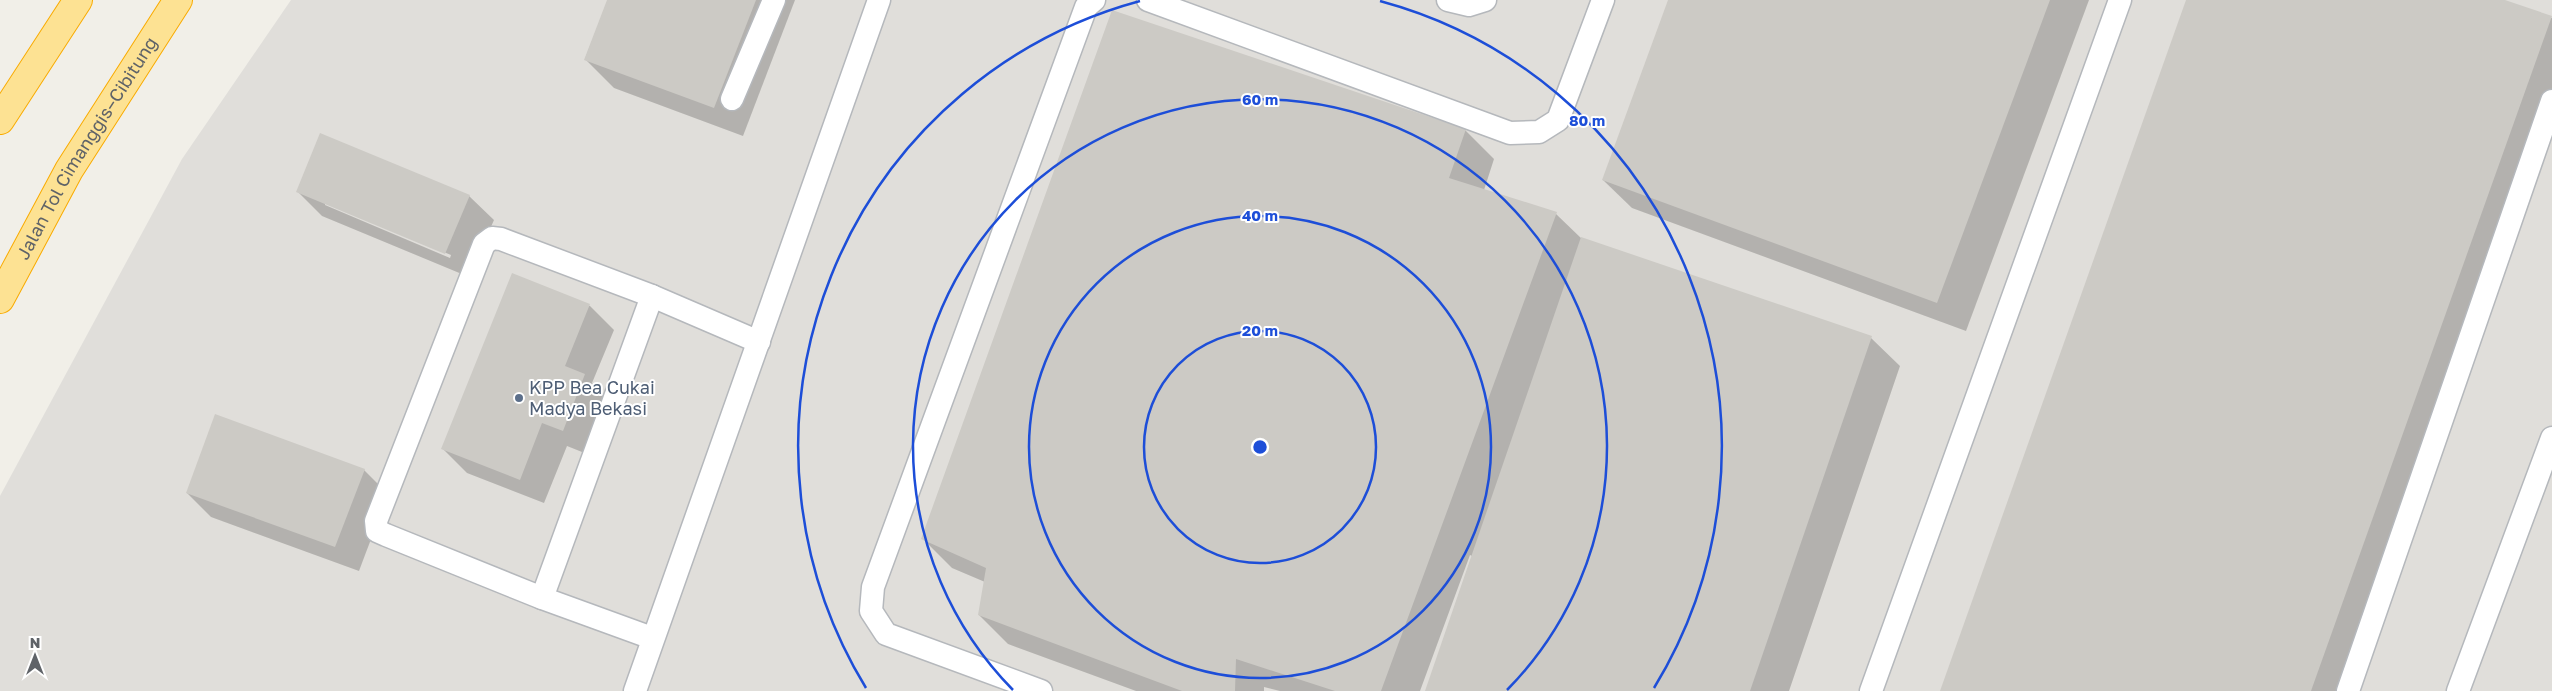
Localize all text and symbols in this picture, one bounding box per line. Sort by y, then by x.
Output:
street label: Jalan Tol Cimanggis–Cibitung [11,32,161,263]
text: 60 m [1242,90,1278,108]
text: 80 m [1569,111,1605,129]
text: 40 m [1242,206,1278,224]
text: 20 m [1242,321,1278,339]
place label: KPP Bea Cukai Madya Bekasi [529,376,655,419]
marker: KPP Bea Cukai Madya Bekasi [513,392,525,404]
centre of rings [1251,438,1269,456]
north arrow [10,631,60,681]
text: N [30,634,40,651]

